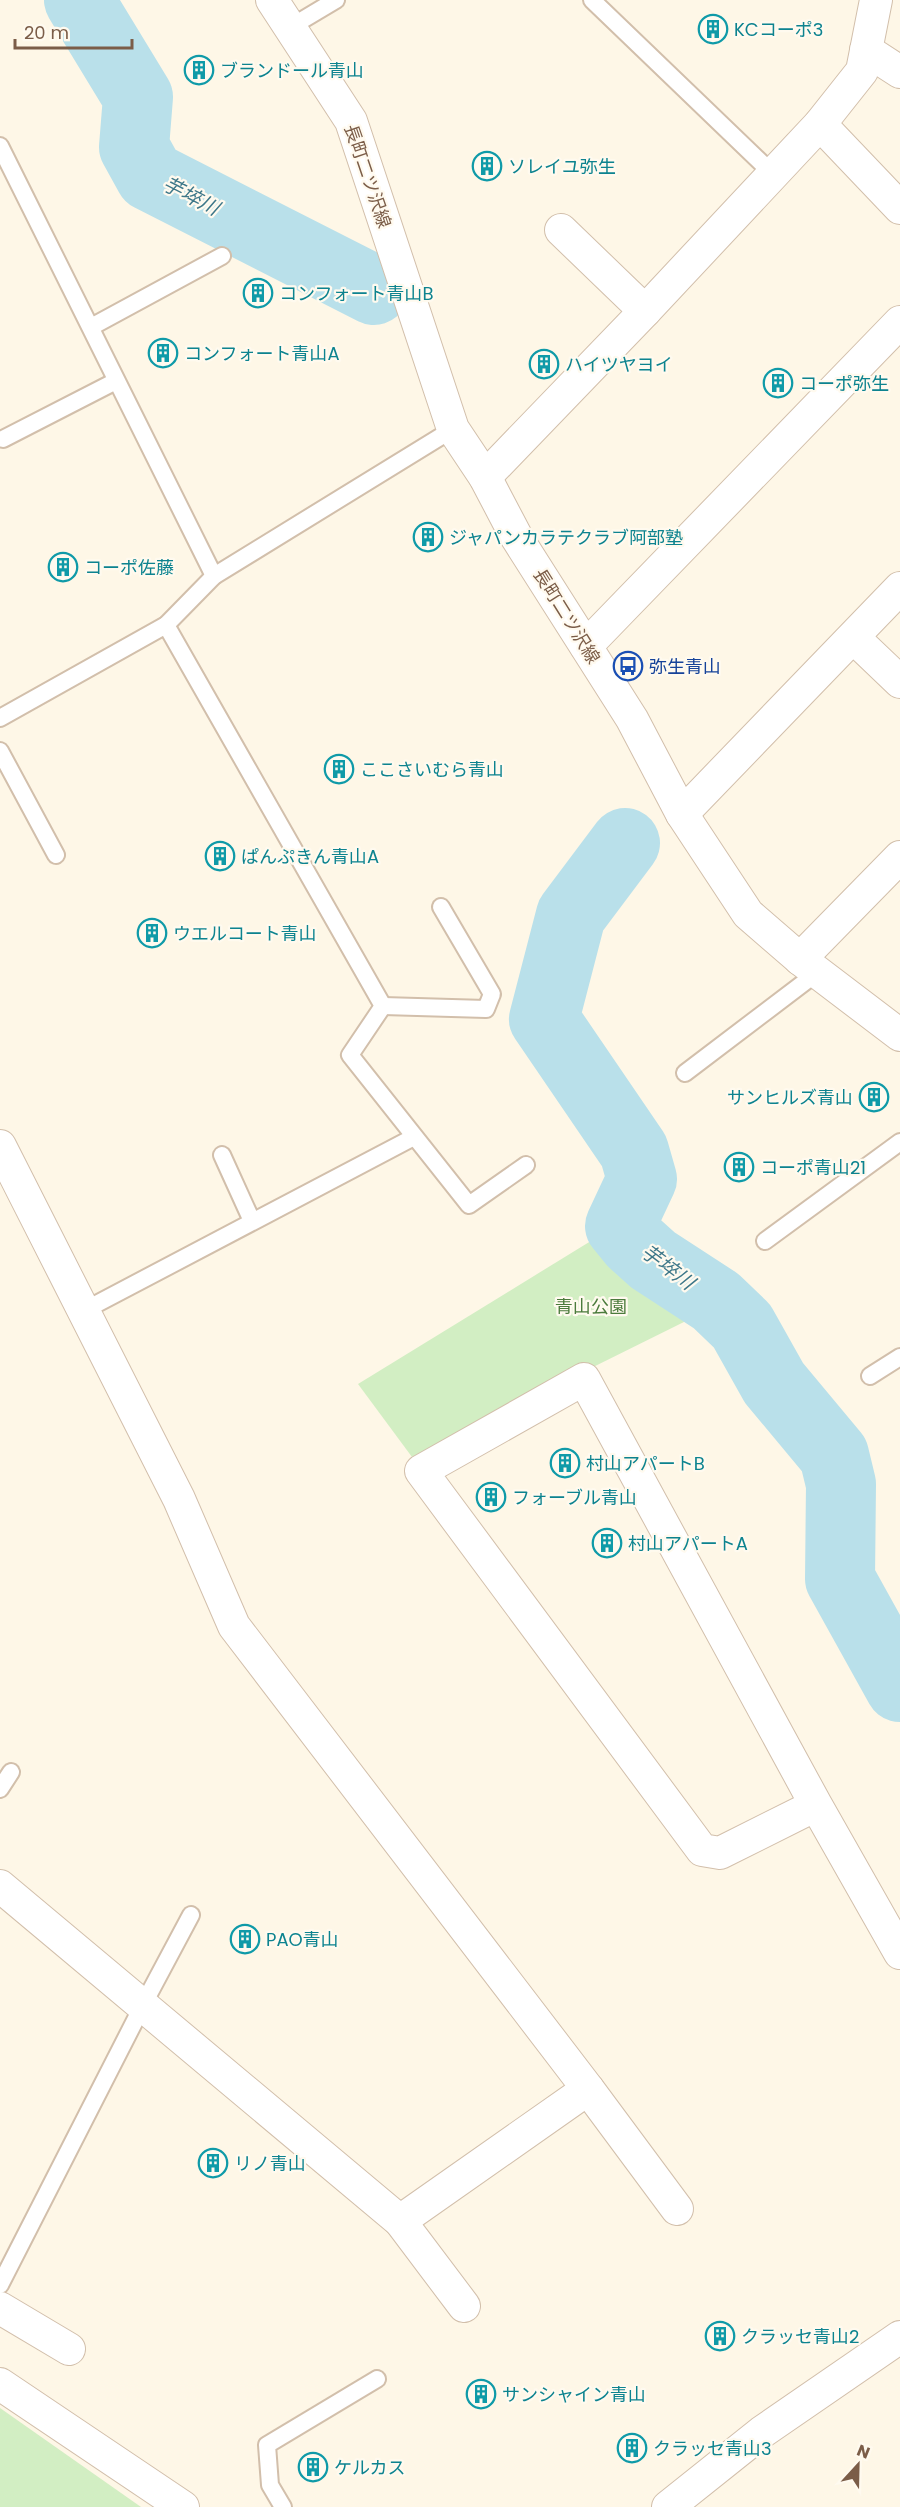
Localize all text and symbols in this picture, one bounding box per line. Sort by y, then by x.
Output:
scale bar [15,12,132,50]
building icon: KCコーポ3 [697,13,729,45]
place label: KCコーポ3 [734,17,823,42]
text: 20 m [24,20,69,45]
building icon: ブランドール青山 [183,54,215,86]
place label: ブランドール青山 [220,58,364,83]
street label: 長町二ツ沢線 [339,121,397,231]
building icon: ソレイユ弥生 [471,150,503,182]
place label: ソレイユ弥生 [508,154,616,179]
water label: 芋埣川 [158,170,226,223]
building icon: コンフォート青山B [242,277,274,309]
place label: コンフォート青山B [279,281,434,306]
building icon: コンフォート青山A [147,337,179,369]
place label: コンフォート青山A [184,341,340,366]
building icon: ハイツヤヨイ [528,348,560,380]
place label: ハイツヤヨイ [565,352,673,377]
building icon: コーポ弥生 [762,367,794,399]
place label: コーポ弥生 [799,371,889,396]
building icon: ジャパンカラテクラブ阿部塾 [412,521,444,553]
place label: ジャパンカラテクラブ阿部塾 [449,525,683,550]
building icon: コーポ佐藤 [47,551,79,583]
place label: コーポ佐藤 [84,555,174,580]
street label: 長町二ツ沢線 [528,564,606,668]
bus stop icon: 弥生青山 [612,650,644,682]
place label: 弥生青山 [649,654,721,679]
building icon: ここさいむら青山 [323,753,355,785]
place label: ここさいむら青山 [360,757,504,782]
building icon: ぱんぷきん青山A [204,840,236,872]
place label: ぱんぷきん青山A [241,844,379,869]
building icon: ウエルコート青山 [136,917,168,949]
place label: ウエルコート青山 [173,921,317,946]
building icon: サンヒルズ青山 [858,1081,890,1113]
place label: サンヒルズ青山 [727,1085,853,1110]
building icon: コーポ青山21 [723,1151,755,1183]
place label: コーポ青山21 [760,1155,866,1180]
water label: 芋埣川 [636,1238,702,1297]
park label: 青山公園 [555,1294,627,1319]
building icon: 村山アパートB [549,1447,581,1479]
place label: 村山アパートB [586,1451,705,1476]
building icon: フォーブル青山 [475,1481,507,1513]
place label: フォーブル青山 [512,1485,637,1510]
building icon: 村山アパートA [591,1527,623,1559]
place label: 村山アパートA [628,1531,748,1556]
building icon: PAO青山 [229,1923,261,1955]
place label: PAO青山 [266,1927,339,1952]
building icon: リノ青山 [197,2147,229,2179]
place label: リノ青山 [234,2151,306,2176]
building icon: クラッセ青山2 [704,2320,736,2352]
place label: クラッセ青山2 [741,2324,859,2349]
building icon: サンシャイン青山 [465,2378,497,2410]
place label: サンシャイン青山 [502,2382,646,2407]
building icon: クラッセ青山3 [616,2432,648,2464]
north arrow [828,2435,888,2495]
place label: クラッセ青山3 [653,2436,772,2461]
text: N [854,2439,873,2464]
building icon: ケルカス [297,2451,329,2483]
place label: ケルカス [334,2455,405,2480]

